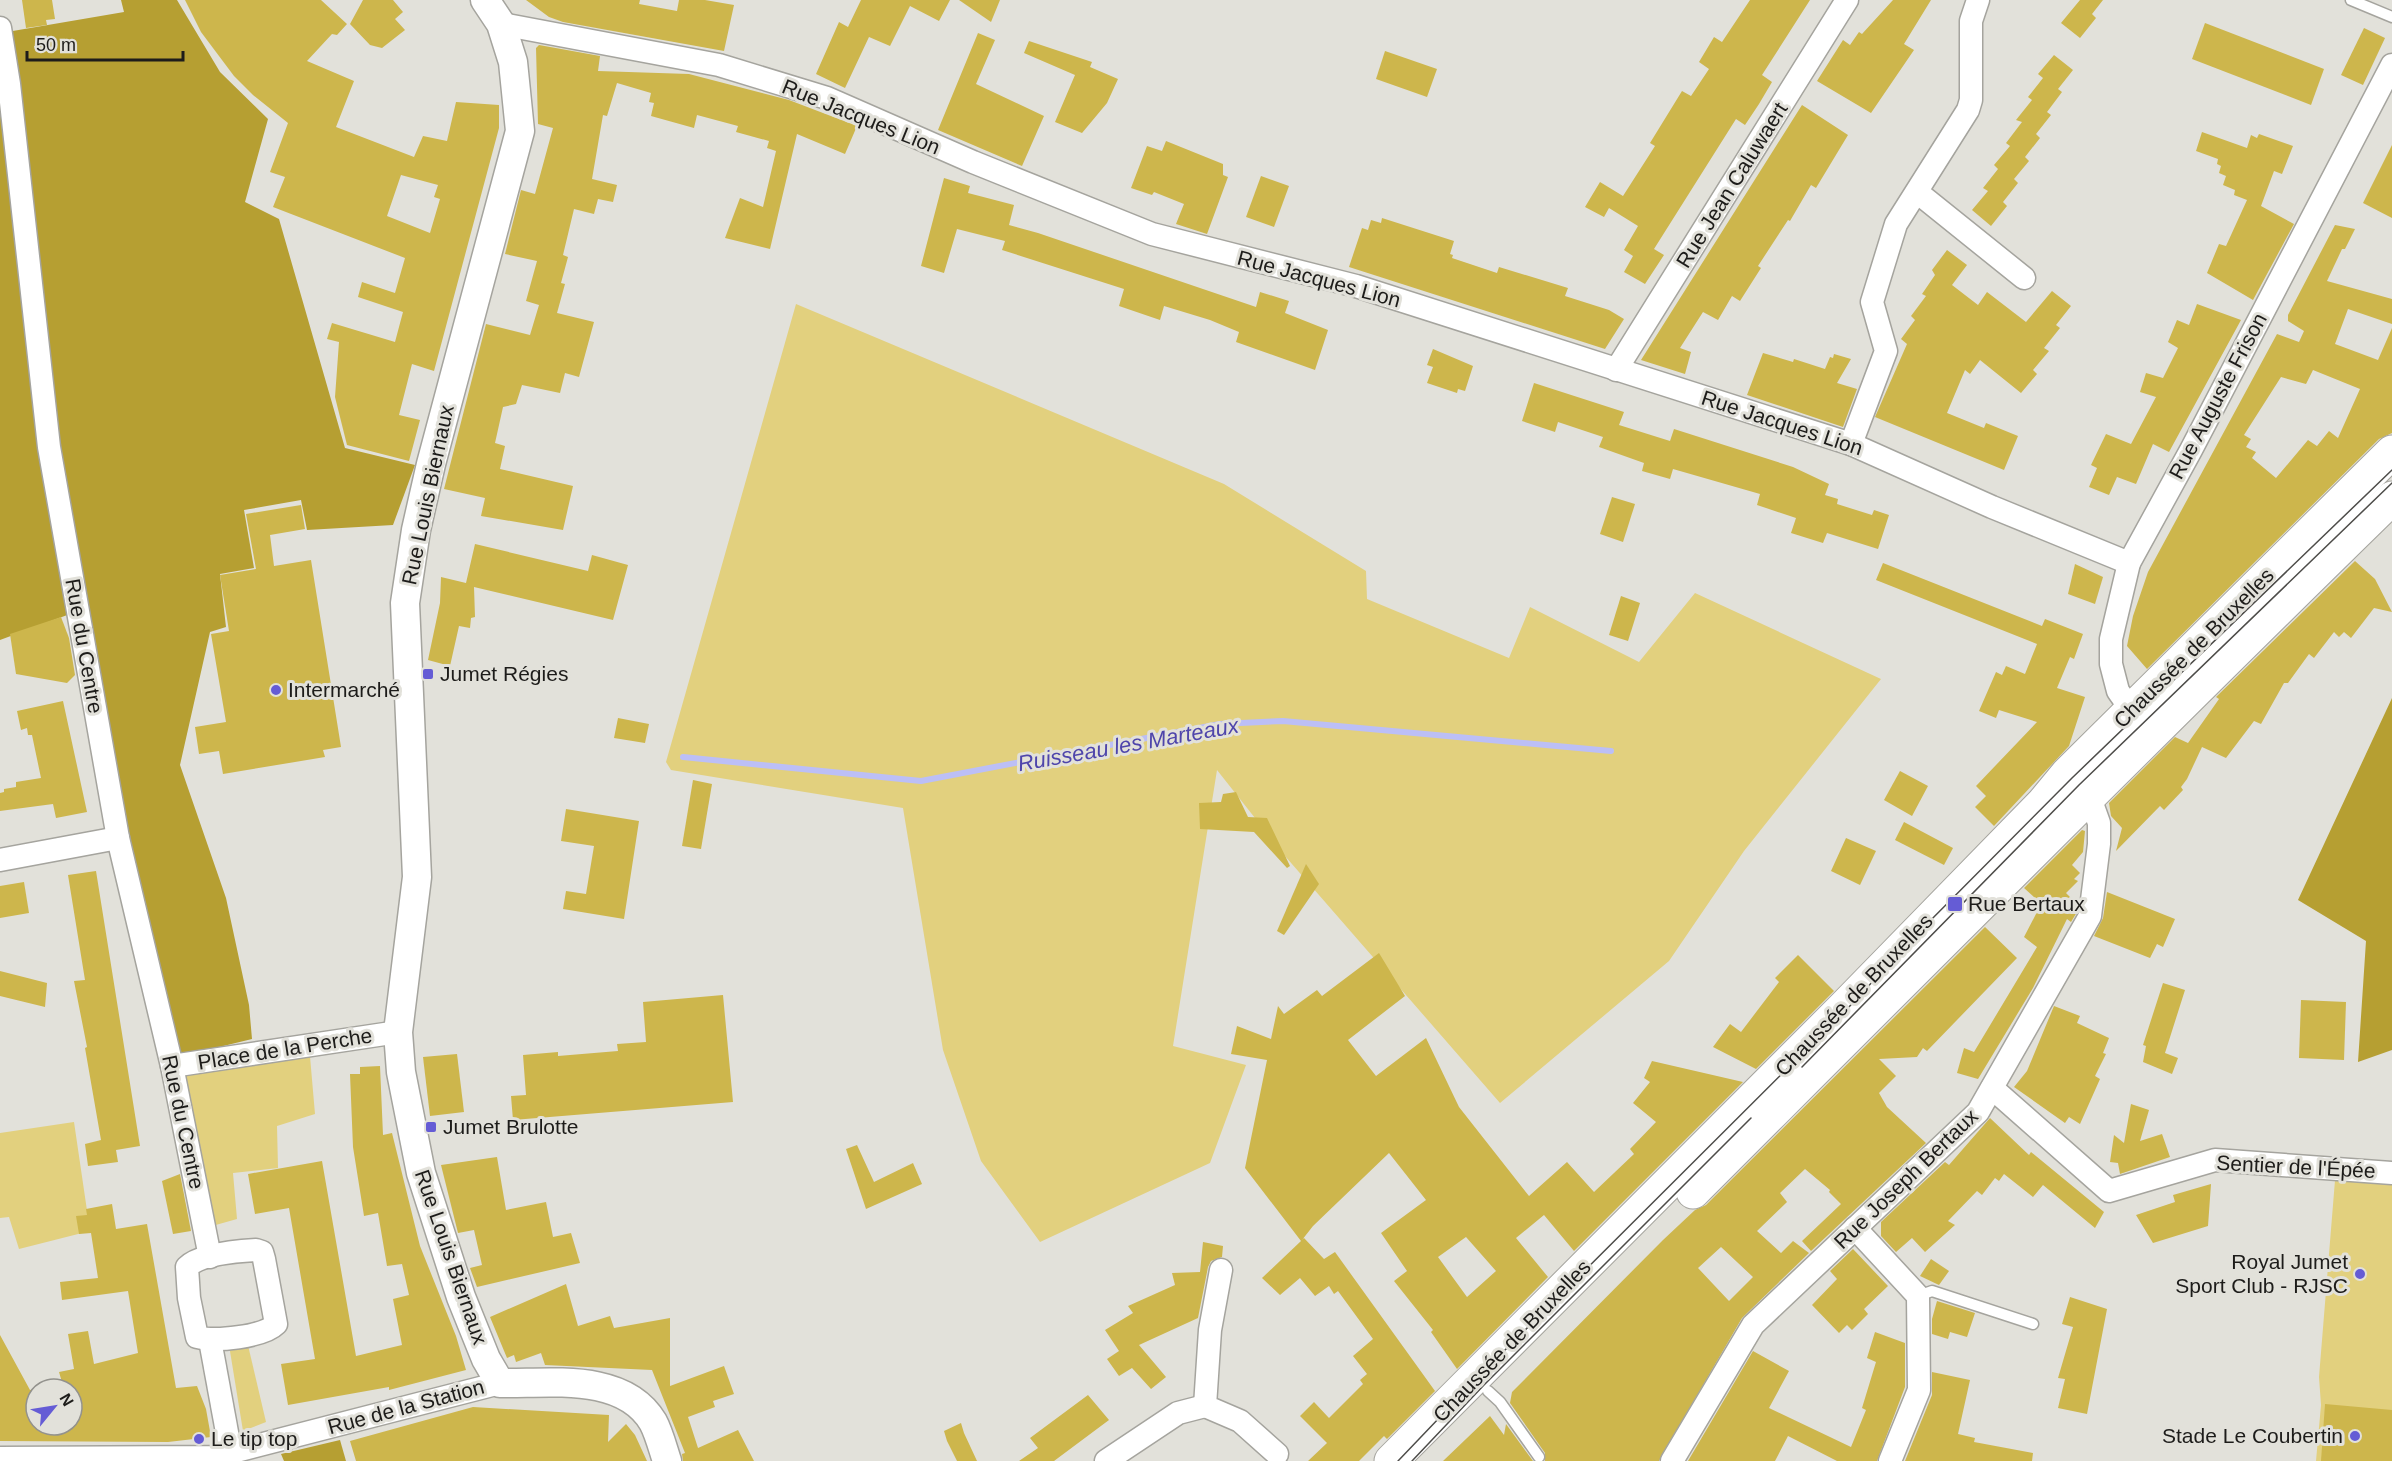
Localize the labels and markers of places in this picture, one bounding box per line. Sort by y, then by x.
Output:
place label: Jumet Régies [440,662,568,685]
marker: Jumet Régies [421,667,435,681]
place label: Intermarché [288,678,400,701]
marker: Intermarché [269,683,283,697]
place label: Rue Bertaux [1968,892,2085,915]
marker: Rue Bertaux [1946,895,1964,913]
place label: Jumet Brulotte [443,1115,578,1138]
marker: Jumet Brulotte [424,1120,438,1134]
place label: Royal Jumet Sport Club - RJSC [2175,1250,2348,1297]
marker: Royal Jumet Sport Club - RJSC [2353,1267,2367,1281]
place label: Stade Le Coubertin [2162,1424,2343,1447]
place label: Le tip top [211,1427,297,1450]
marker: Stade Le Coubertin [2348,1429,2362,1443]
marker: Le tip top [192,1432,206,1446]

